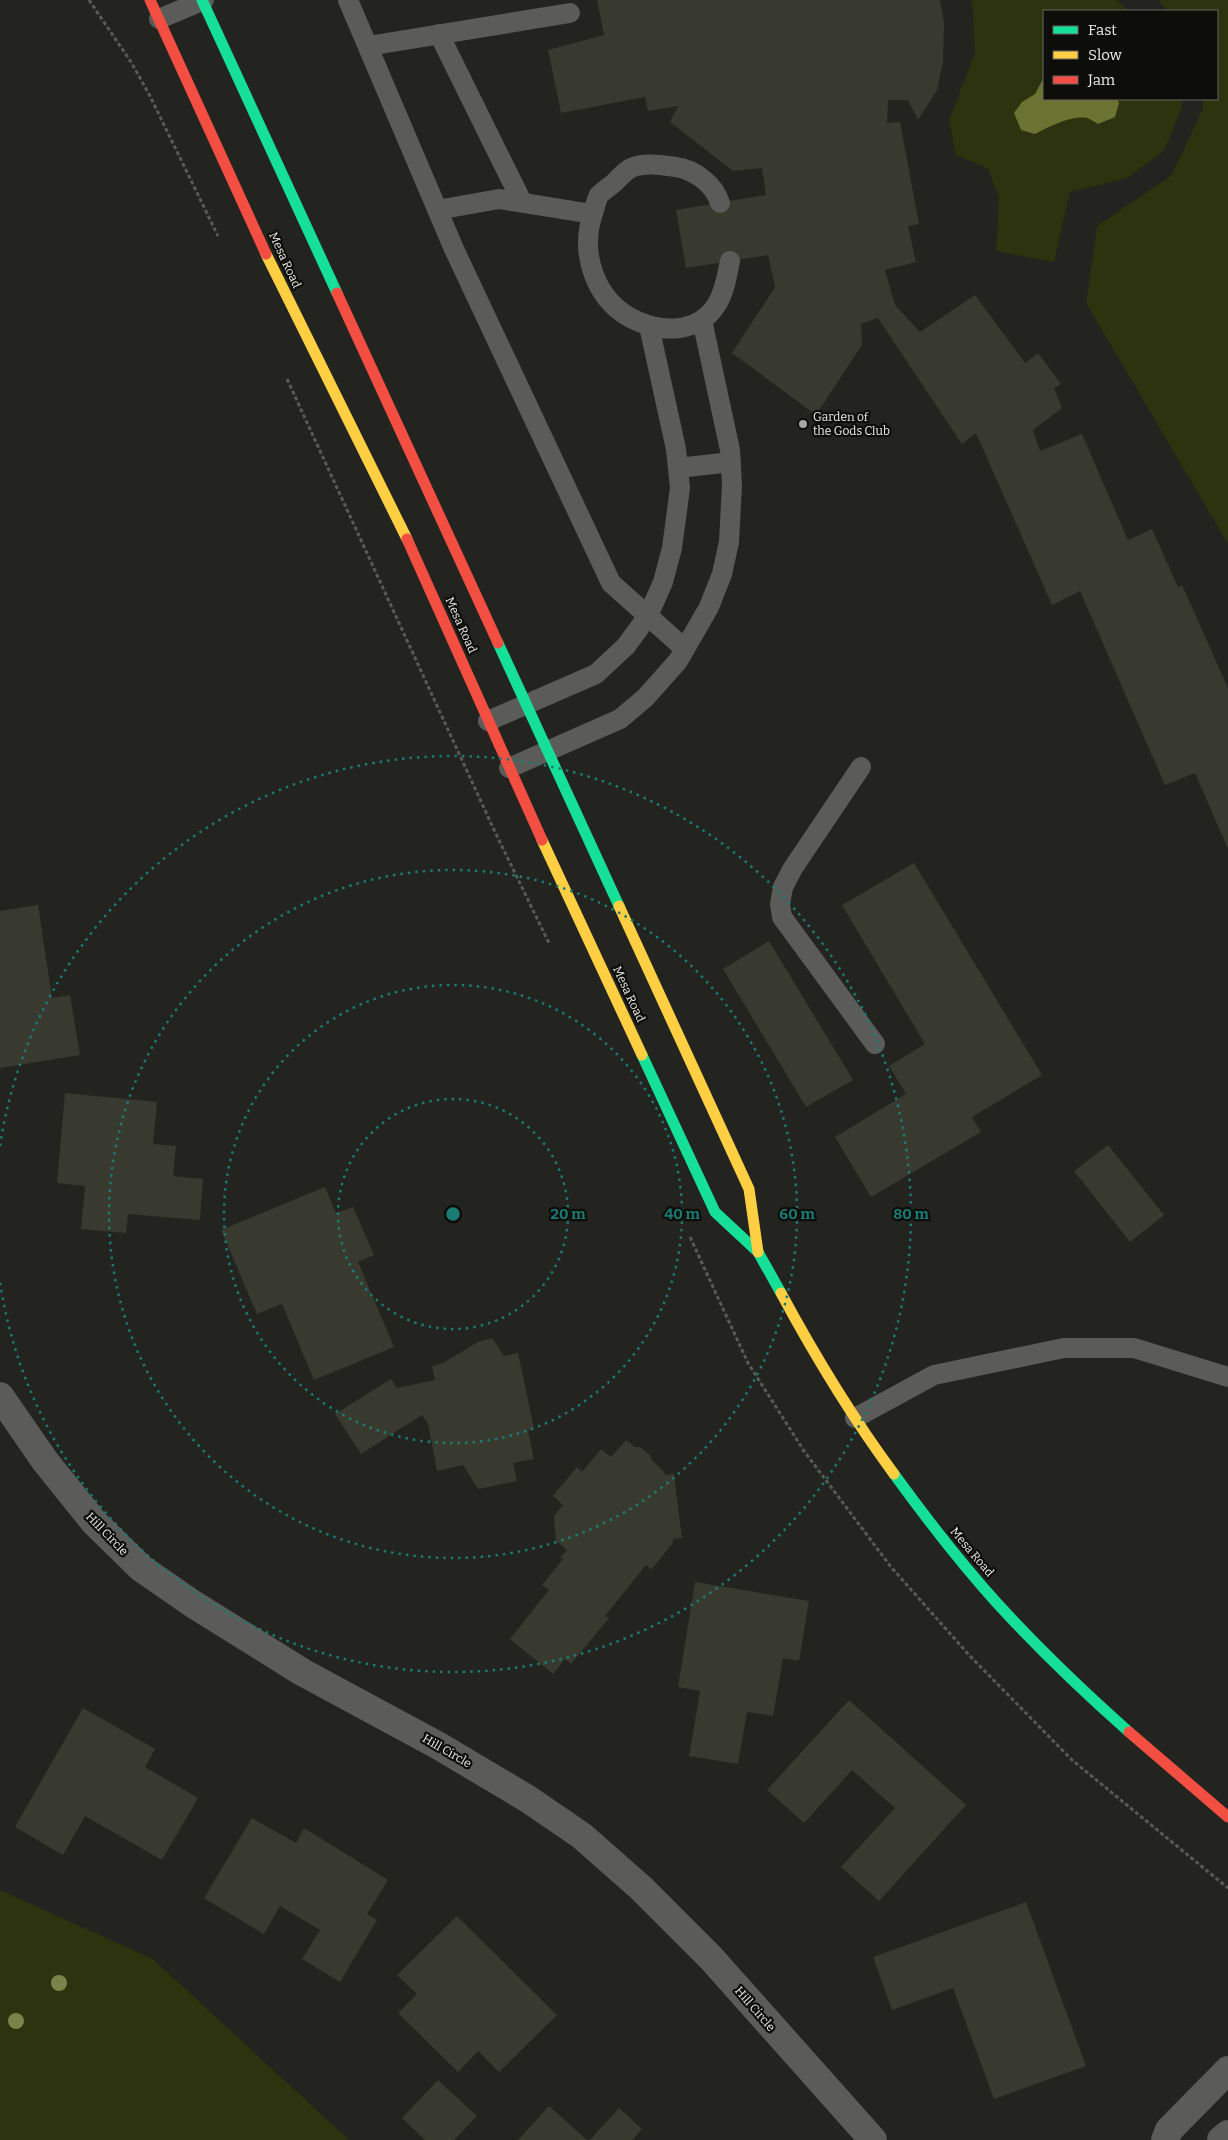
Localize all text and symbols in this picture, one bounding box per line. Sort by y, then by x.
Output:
legend [1043,10,1218,100]
text: Fast [1088,21,1117,39]
text: Slow [1088,46,1123,64]
text: Jam [1087,71,1116,89]
street label: Mesa Road [266,230,304,290]
place label: Garden of the Gods Club [813,410,890,438]
marker: Garden of the Gods Club [797,418,809,430]
street label: Mesa Road [442,595,480,655]
street label: Mesa Road [610,964,648,1024]
centre of rings [444,1205,462,1223]
text: 20 m [551,1205,586,1223]
text: 40 m [664,1205,701,1223]
text: 60 m [779,1205,815,1223]
text: 80 m [893,1205,929,1223]
street label: Hill Circle [83,1510,131,1558]
street label: Mesa Road [947,1525,997,1579]
street label: Hill Circle [420,1731,474,1771]
street label: Hill Circle [732,1984,778,2034]

